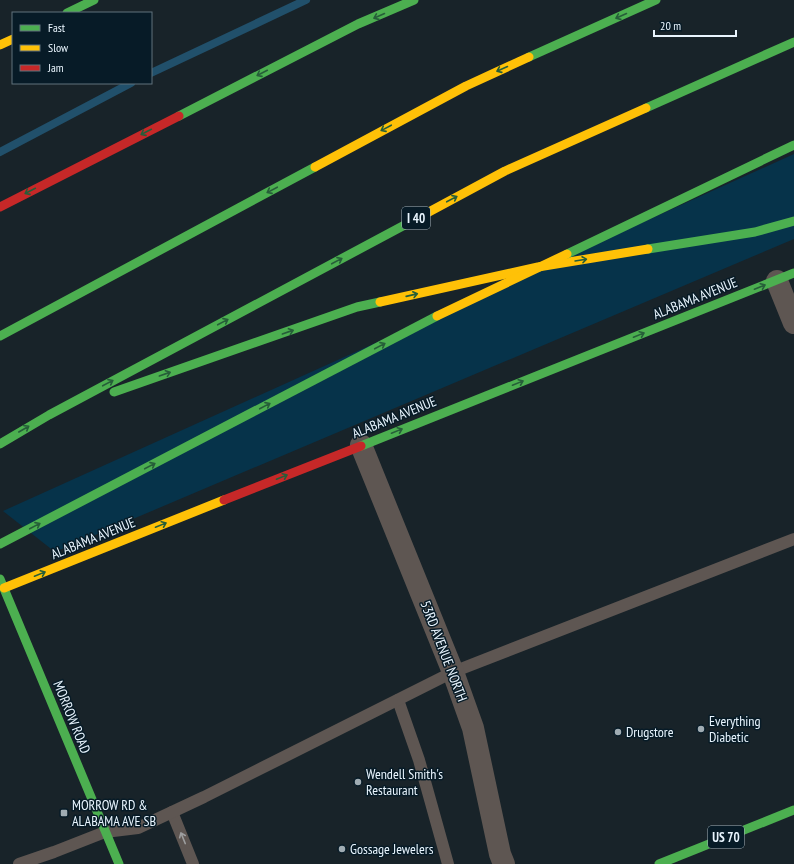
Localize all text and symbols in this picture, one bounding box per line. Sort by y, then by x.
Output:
legend [12,12,152,84]
one-way arrow [373,12,385,20]
scale bar [654,12,736,38]
one-way arrow [615,13,627,20]
text: 20 m [660,18,681,33]
text: Fast [48,20,66,35]
text: Slow [48,40,69,55]
text: Jam [47,60,64,75]
one-way arrow [496,66,508,74]
one-way arrow [256,70,268,77]
one-way arrow [381,125,393,133]
one-way arrow [140,129,152,136]
one-way arrow [266,187,278,194]
one-way arrow [25,188,37,195]
one-way arrow [446,195,458,203]
road number: I 40 [402,207,430,229]
one-way arrow [331,256,343,264]
one-way arrow [574,256,587,264]
street label: ALABAMA AVENUE [650,273,740,323]
one-way arrow [753,283,765,291]
one-way arrow [405,291,418,298]
one-way arrow [216,318,228,325]
one-way arrow [281,327,293,335]
one-way arrow [633,331,645,339]
one-way arrow [374,341,386,349]
one-way arrow [159,370,171,378]
one-way arrow [102,379,114,387]
one-way arrow [512,379,524,387]
street label: ALABAMA AVENUE [349,392,439,442]
one-way arrow [259,401,271,409]
one-way arrow [18,425,30,433]
one-way arrow [391,427,403,435]
one-way arrow [144,462,156,469]
one-way arrow [275,473,287,481]
street label: ALABAMA AVENUE [48,513,138,563]
one-way arrow [155,521,167,529]
one-way arrow [28,522,40,529]
one-way arrow [34,569,46,577]
street label: 53RD AVENUE NORTH [416,598,472,704]
street label: MORROW ROAD [49,678,95,756]
place label: Everything Diabetic [709,712,761,746]
place label: Drugstore [626,723,674,741]
marker: Everything Diabetic [696,724,706,734]
marker: Drugstore [613,727,623,737]
place label: Wendell Smith's Restaurant [366,765,443,799]
marker: Wendell Smith's Restaurant [353,777,363,787]
place label: MORROW RD & ALABAMA AVE SB [72,796,156,830]
marker: MORROW RD & ALABAMA AVE SB [59,808,69,818]
road number: US 70 [708,826,744,848]
one-way arrow [178,832,186,844]
place label: Gossage Jewelers [350,840,434,858]
marker: Gossage Jewelers [337,844,347,854]

